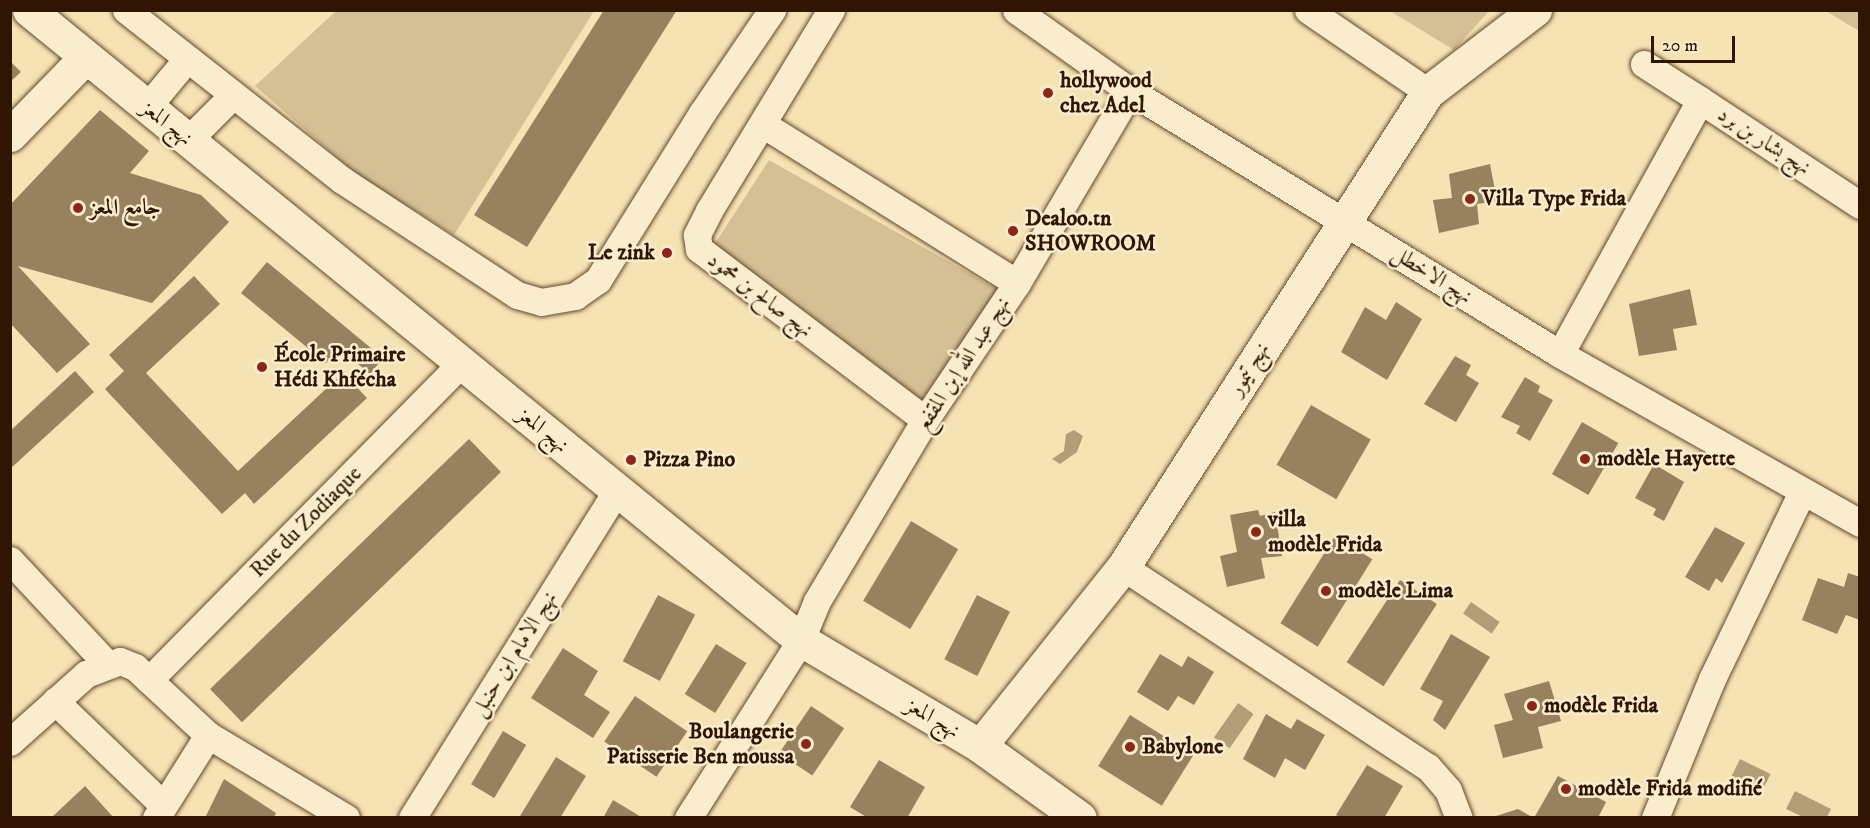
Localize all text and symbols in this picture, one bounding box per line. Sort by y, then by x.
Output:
scale bar [1654,24,1738,62]
text: 20 m [1662,35,1698,57]
place label: hollywood chez Adel [1060,67,1152,118]
marker: hollywood chez Adel [1041,86,1055,100]
street label: نهج المعز [136,94,198,152]
street label: نهج بشار بن برد [1712,101,1816,181]
place label: Villa Type Frida [1482,186,1626,212]
marker: Villa Type Frida [1463,192,1477,206]
place label: جامع المعز [90,195,161,221]
marker: جامع المعز [71,201,85,215]
place label: Dealoo.tn SHOWROOM [1025,205,1156,256]
marker: Dealoo.tn SHOWROOM [1006,224,1020,238]
place label: Le zink [588,240,655,266]
street label: نهج الاخطل [1387,240,1477,310]
marker: Le zink [660,246,674,260]
street label: نهج صالح بن محمود [702,247,818,343]
street label: نهج عبد الله إبن المقفع [910,292,1016,436]
street label: نهج تيمور [1222,337,1276,401]
place label: École Primaire Hédi Khfécha [274,341,405,392]
marker: École Primaire Hédi Khfécha [255,360,269,374]
street label: نهج المعز [512,401,574,459]
place label: modèle Hayette [1597,446,1735,472]
place label: Pizza Pino [643,447,735,473]
marker: modèle Hayette [1578,452,1592,466]
marker: Pizza Pino [624,453,638,467]
street label: Rue du Zodiaque [245,461,367,583]
place label: villa modèle Frida [1268,506,1382,558]
marker: villa modèle Frida [1249,525,1263,539]
place label: modèle Lima [1338,578,1453,604]
marker: modèle Lima [1319,584,1333,598]
street label: نهج الامام ابن حنبل [465,586,563,722]
street label: نهج المعز [901,692,965,744]
place label: modèle Frida [1544,693,1658,719]
marker: modèle Frida [1525,699,1539,713]
place label: Boulangerie Patisserie Ben moussa [607,718,794,770]
place label: Babylone [1142,734,1223,760]
marker: Boulangerie Patisserie Ben moussa [799,737,813,751]
marker: Babylone [1123,740,1137,754]
place label: modèle Frida modifié [1578,776,1762,802]
marker: modèle Frida modifié [1559,782,1573,796]

